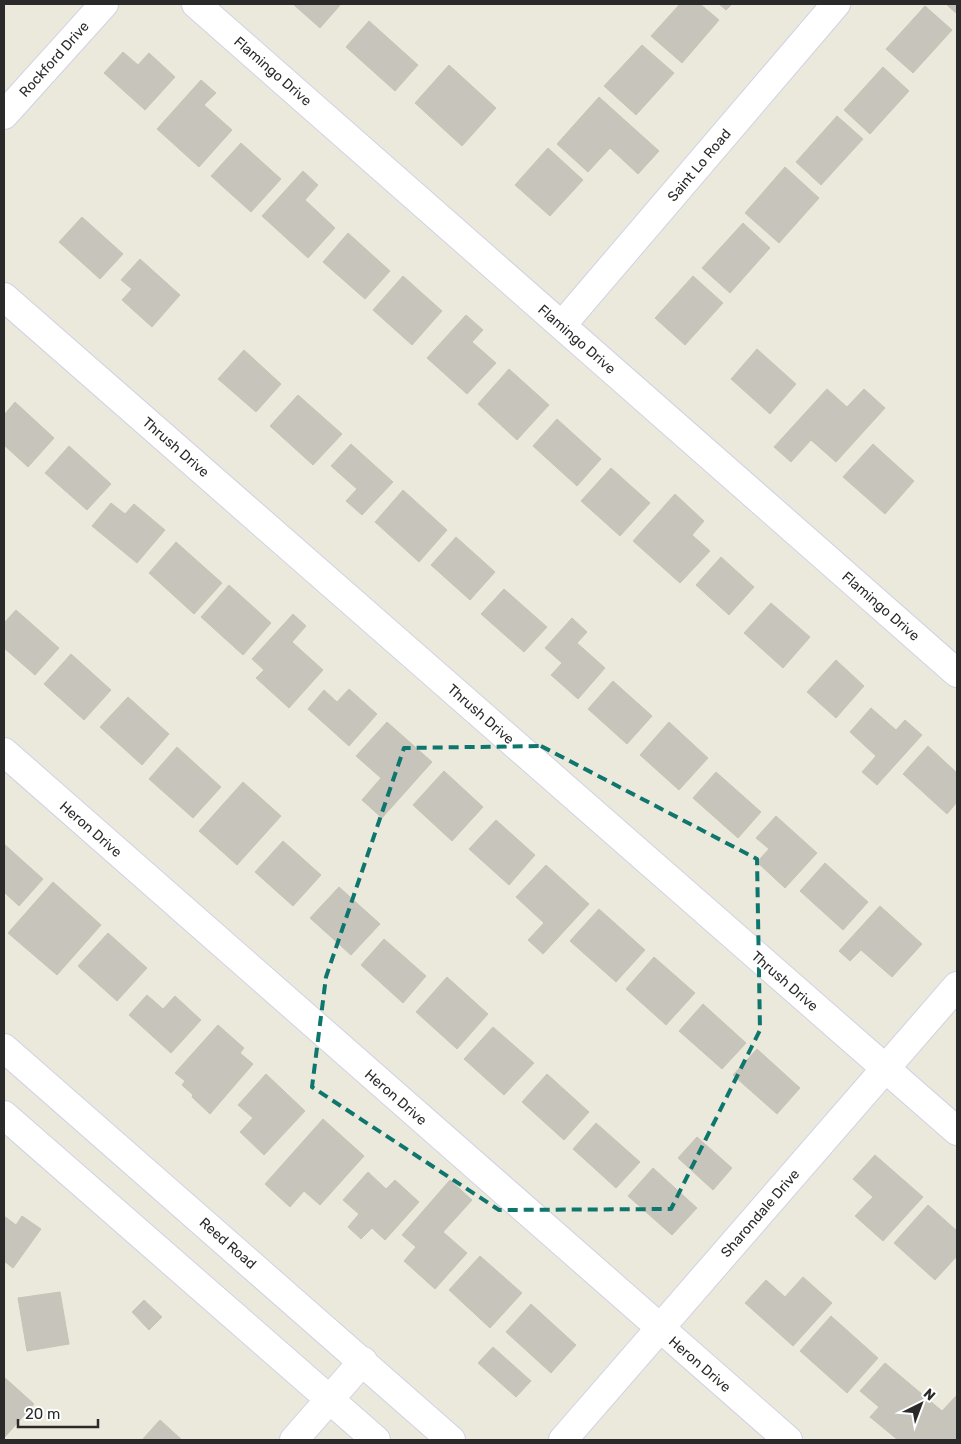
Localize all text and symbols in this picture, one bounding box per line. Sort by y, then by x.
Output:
street label: Rockford Drive [16,18,93,101]
street label: Flamingo Drive [230,33,315,110]
street label: Saint Lo Road [664,126,735,205]
street label: Flamingo Drive [534,301,619,378]
street label: Thrush Drive [139,414,213,481]
street label: Flamingo Drive [838,568,923,645]
street label: Thrush Drive [444,681,518,748]
street label: Heron Drive [56,798,125,861]
street label: Thrush Drive [748,948,822,1015]
street label: Heron Drive [361,1066,430,1129]
street label: Sharondale Drive [718,1166,803,1261]
street label: Reed Road [196,1214,260,1273]
street label: Heron Drive [665,1333,734,1396]
north arrow [896,1379,946,1429]
text: N [920,1385,939,1404]
scale bar [18,1396,98,1428]
text: 20 m [25,1405,60,1423]

